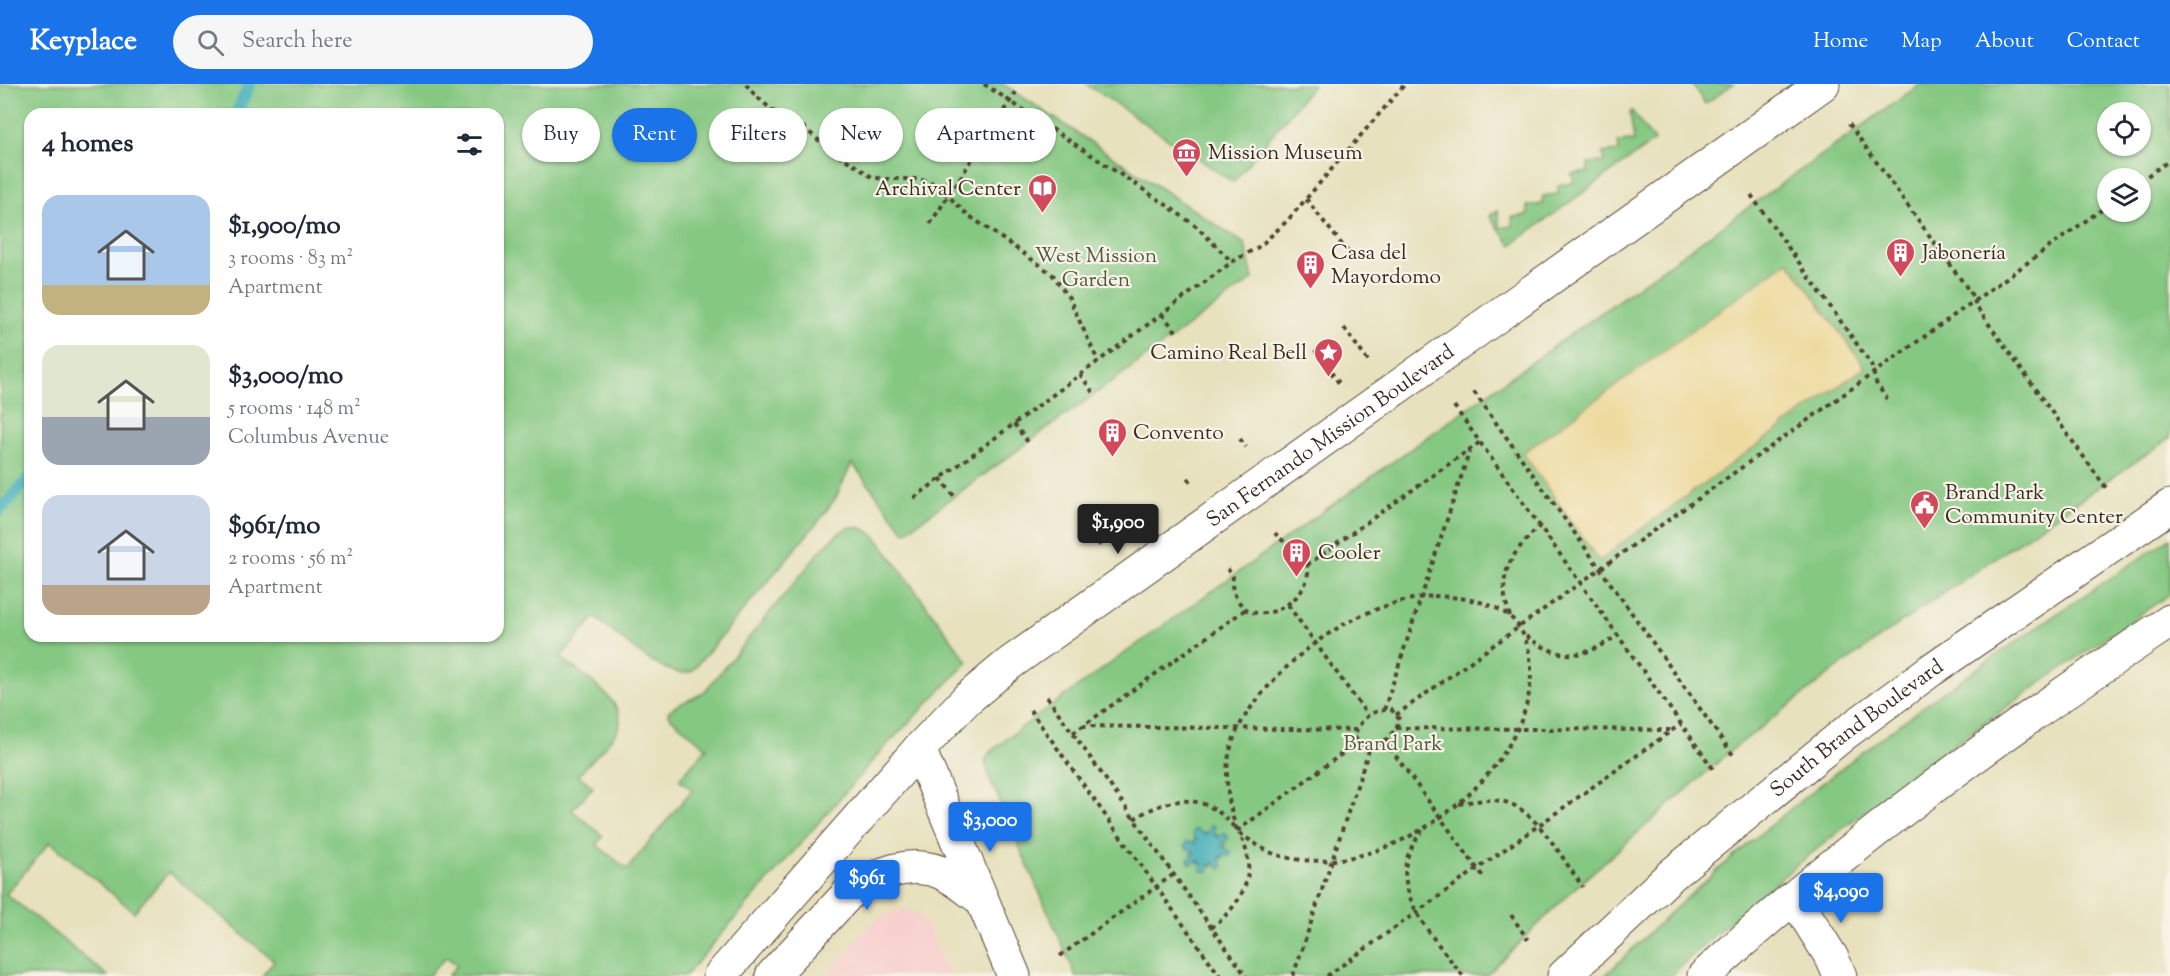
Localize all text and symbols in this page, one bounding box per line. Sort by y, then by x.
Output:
search box [173,15,593,69]
text: Keyplace [30,22,137,62]
icon: search [194,26,227,59]
text: Search here [242,26,352,58]
text: Home [1813,27,1868,57]
text: Map [1901,27,1942,57]
text: About [1975,27,2034,57]
text: Contact [2067,27,2140,57]
map controls [2097,102,2151,222]
button: locate [2097,102,2151,156]
chip: Buy [522,108,600,162]
chip: Rent [612,108,697,162]
chip: Filters [709,108,807,162]
chip: New [819,108,903,162]
chip: Apartment [915,108,1056,162]
text: 4 homes [42,126,133,163]
icon: filters [453,128,486,161]
museum icon: Mission Museum [1171,136,1203,178]
place label: Mission Museum [1208,139,1363,169]
button: layers [2097,168,2151,222]
library icon: Archival Center [1026,172,1058,214]
place label: Archival Center [875,175,1021,205]
text: $1,900/mo [228,208,341,245]
icon: home [90,219,162,291]
building icon: Jabonería [1885,236,1917,278]
place label: Casa del Mayordomo [1331,239,1441,293]
place label: Jabonería [1921,239,2006,269]
park label: West Mission Garden [1035,242,1157,296]
text: 3 rooms · 83 m² [228,245,353,274]
building icon: Casa del Mayordomo [1294,248,1326,290]
text: Apartment [228,274,323,303]
place icon: Camino Real Bell [1312,336,1344,378]
street label: San Fernando Mission Boulevard [1201,338,1461,536]
place label: Camino Real Bell [1150,339,1307,369]
text: $3,000/mo [228,358,343,395]
icon: home [90,369,162,441]
text: 5 rooms · 148 m² [228,395,361,424]
building icon: Convento [1096,416,1128,458]
place label: Convento [1133,419,1224,449]
text: Columbus Avenue [228,424,389,453]
place label: Brand Park Community Center [1945,479,2123,533]
public building icon: Brand Park Community Center [1908,488,1940,530]
pin: $1,900 [1069,504,1167,555]
text: $961/mo [228,508,320,545]
text: $1,900 [1092,509,1144,538]
icon: home [90,519,162,591]
building icon: Cooler [1281,536,1313,578]
place label: Cooler [1318,539,1381,569]
text: 2 rooms · 56 m² [228,545,353,574]
text: Apartment [228,574,323,603]
street label: South Brand Boulevard [1764,653,1950,805]
park label: Brand Park [1343,730,1443,760]
pin: $3,000 [941,802,1039,853]
text: $3,000 [963,807,1017,836]
pin: $961 [831,860,903,911]
text: $961 [849,865,885,894]
pin: $4,090 [1792,873,1890,924]
text: $4,090 [1813,878,1869,907]

